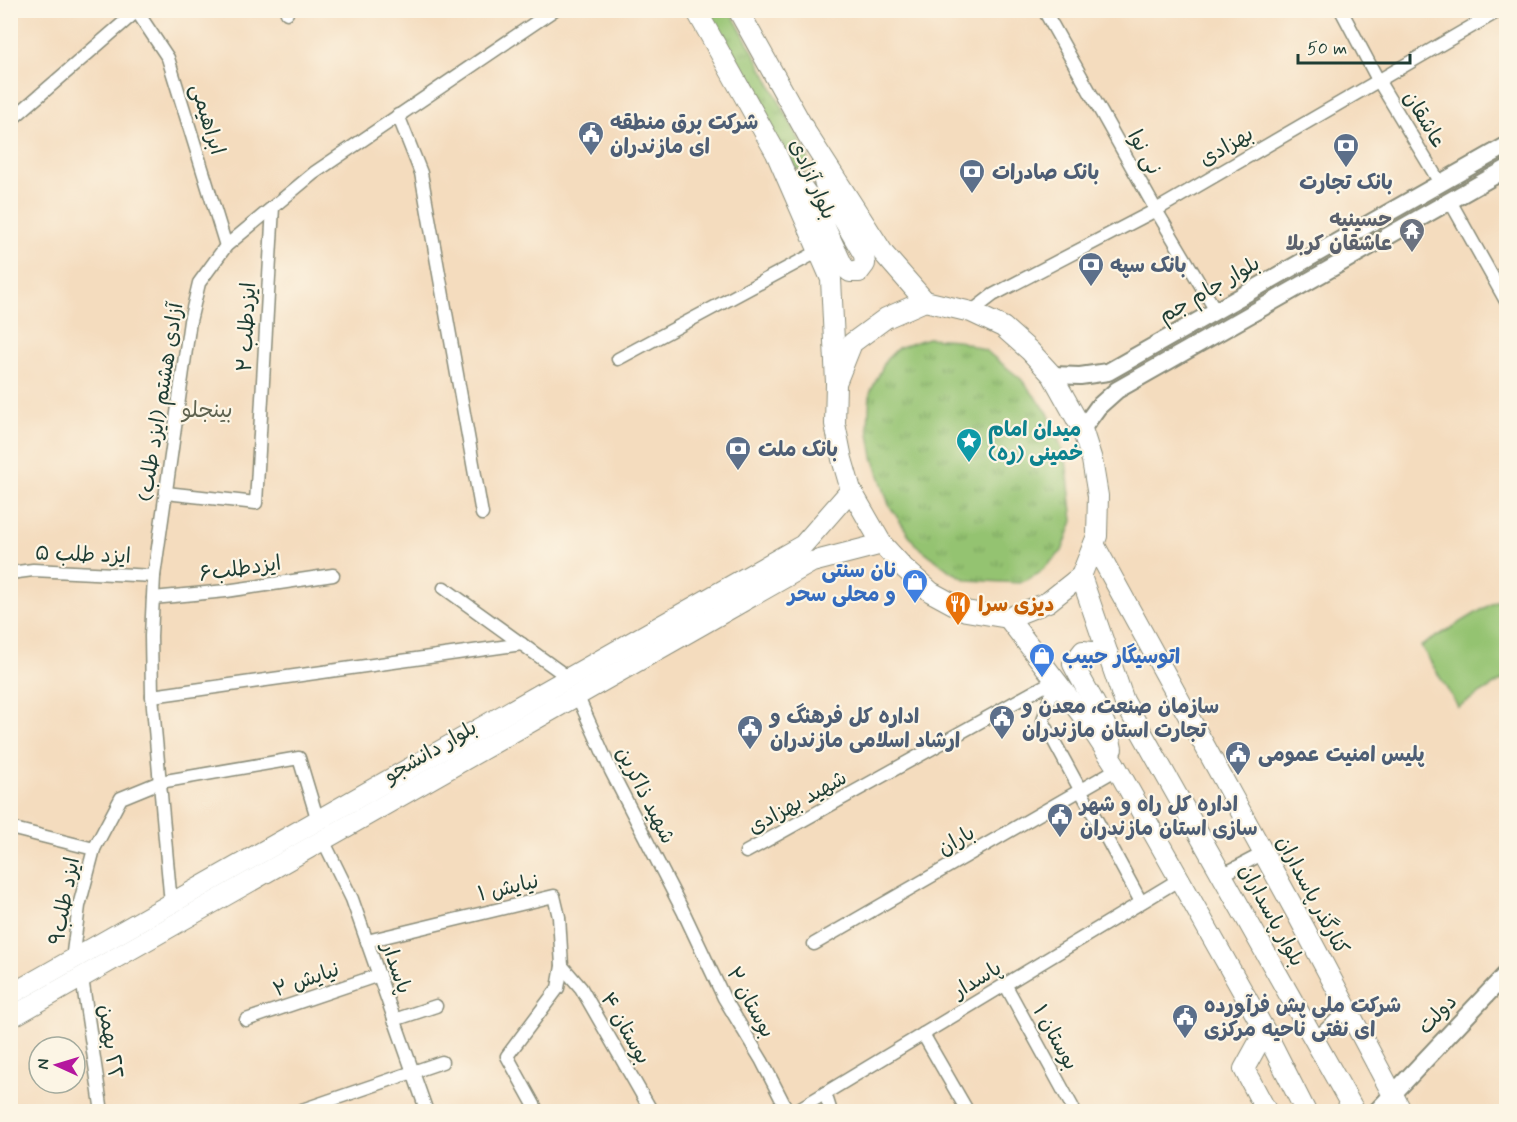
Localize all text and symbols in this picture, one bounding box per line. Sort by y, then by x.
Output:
scale bar [1298,27,1410,65]
text: 50 m [1307,37,1347,61]
street label: ابراهیمی [183,80,231,158]
street label: عاشقان [1396,86,1452,153]
place label: شرکت برق منطقه ای مازندران [610,109,758,161]
public building icon: شرکت برق منطقه ای مازندران [576,119,606,157]
street label: بهزادی [1194,120,1259,174]
street label: نی نوا [1120,125,1168,180]
bank icon: بانک تجارت [1331,131,1361,169]
street label: بلوار آزادی [782,135,842,224]
bank icon: بانک صادرات [957,157,987,195]
place label: بانک صادرات [992,159,1099,187]
place label: بانک تجارت [1299,169,1393,197]
place label: حسینیه عاشقان کربلا [1286,206,1392,258]
temple icon: حسینیه عاشقان کربلا [1397,216,1427,254]
bank icon: بانک سپه [1076,250,1106,288]
street label: بلوار جام جم [1154,250,1266,331]
place label: بانک سپه [1110,252,1187,280]
street label: ایزدطلب ۲ [231,281,263,373]
street label: آزادی هشتم (ایزد طلب) [131,300,192,504]
district label: بینجلو [180,397,233,425]
place label: میدان امام خمینی (ره) [988,416,1083,468]
place icon: میدان امام خمینی (ره) [954,426,984,464]
bank icon: بانک ملت [723,434,753,472]
place label: بانک ملت [758,436,838,464]
street label: ايزد طلب ۵ [35,539,131,571]
street label: ایزدطلب۶ [197,549,283,589]
place label: نان سنتی و محلی سحر [786,557,896,609]
shop icon: نان سنتی و محلی سحر [900,567,930,605]
restaurant icon: دیزی سرا [943,589,973,627]
place label: دیزی سرا [978,591,1054,619]
shop icon: اتوسیگار حبیب [1027,641,1057,679]
place label: اتوسیگار حبیب [1062,643,1180,671]
place label: سازمان صنعت، معدن و تجارت استان مازندران [1020,693,1219,745]
place label: اداره کل فرهنگ و ارشاد اسلامی مازندران [768,703,960,755]
public building icon: سازمان صنعت، معدن و تجارت استان مازندران [987,703,1017,741]
public building icon: اداره کل فرهنگ و ارشاد اسلامی مازندران [735,713,765,751]
street label: بلوار دانشجو [378,714,482,790]
public building icon: پلیس امنیت عمومی [1223,739,1253,777]
place label: پلیس امنیت عمومی [1258,741,1425,769]
street label: شهید ذاکرین [609,742,682,849]
street label: شهید بهزادی [743,764,852,842]
place label: اداره کل راه و شهر سازی استان مازندران [1078,791,1258,843]
public building icon: اداره کل راه و شهر سازی استان مازندران [1045,801,1075,839]
street label: باران [933,819,980,863]
street label: کنارگذر پاسداران [1269,831,1355,960]
street label: ایزد طلب۹ [43,855,87,948]
street label: بلوار پاسداران [1232,859,1311,972]
street label: نیایش ۱ [475,867,541,909]
street label: پاسدار [374,937,418,998]
street label: پاسدار [946,954,1007,1006]
street label: نیایش ۲ [269,956,343,1004]
street label: بوستان ۲ [719,962,781,1043]
street label: بوستان ۴ [593,987,657,1070]
street label: دولت [1412,989,1464,1041]
place label: شرکت ملی پش فرآورده ای نفتی ناحیه مرکزی [1204,992,1401,1044]
street label: بوستان ۱ [1026,1000,1084,1075]
public building icon: شرکت ملی پش فرآورده ای نفتی ناحیه مرکزی [1170,1002,1200,1040]
street label: ٢٢ بهمن [91,1003,129,1082]
north arrow [27,1035,87,1095]
text: N [33,1058,54,1070]

